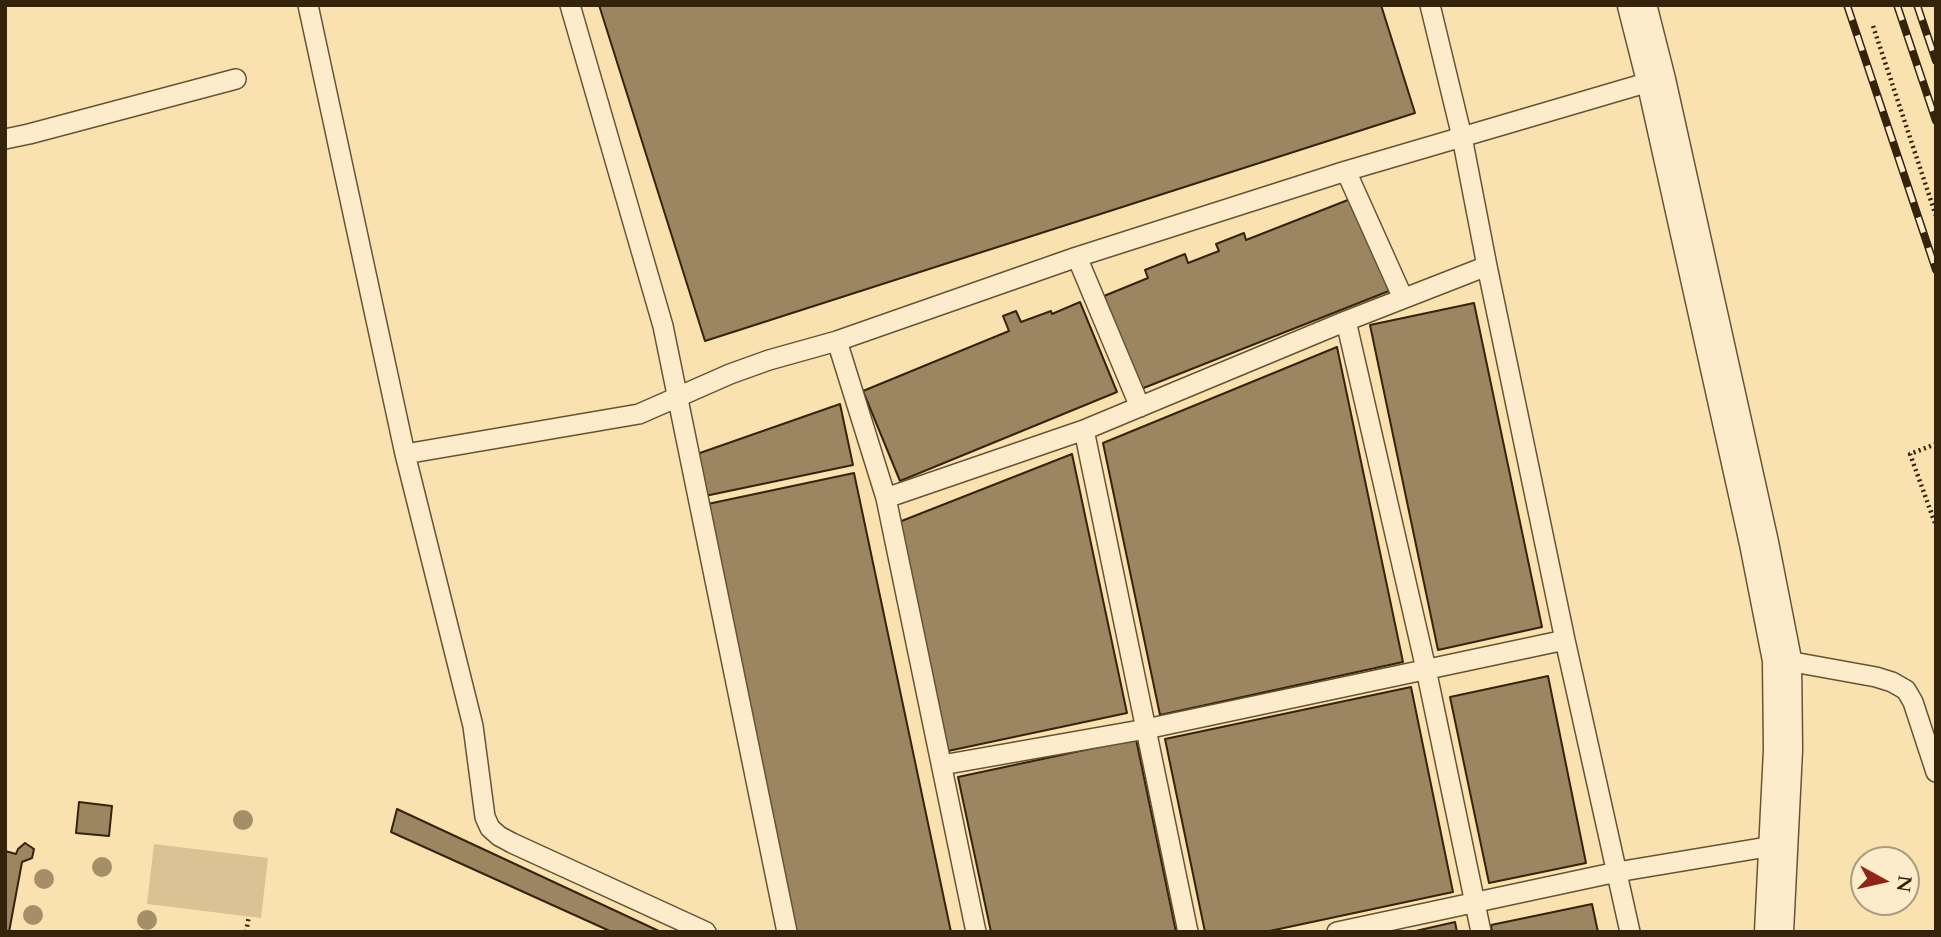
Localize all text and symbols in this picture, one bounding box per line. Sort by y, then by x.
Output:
north arrow [1850,846,1920,916]
text: N [1890,874,1918,894]

